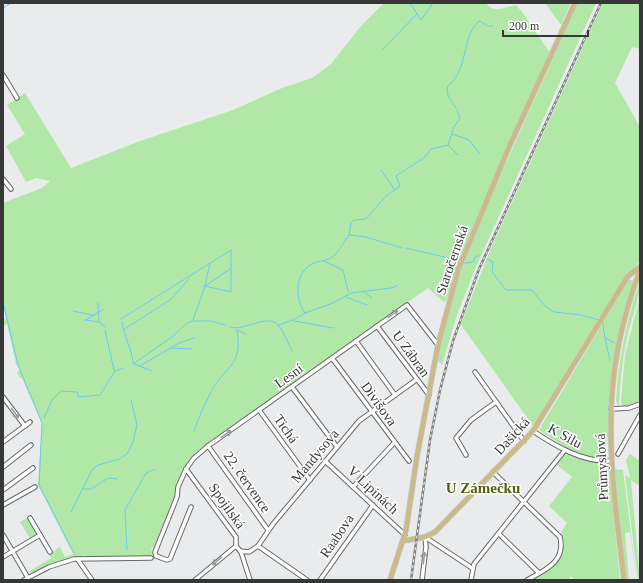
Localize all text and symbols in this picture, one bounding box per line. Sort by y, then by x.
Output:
scale bar [503,12,588,38]
text: 200 m [509,19,540,33]
street label: Staročernská [433,223,471,297]
one-way arrow [387,310,398,318]
street label: U Zábran [389,328,433,380]
street label: Lesní [272,361,306,391]
street label: Divišova [358,379,400,429]
one-way arrow [11,407,19,418]
street label: Tichá [271,412,302,447]
street label: Dašická [491,414,533,458]
street label: K Silu [546,421,584,451]
street label: Mandysova [288,426,342,486]
one-way arrow [220,430,231,438]
street label: Průmyslová [593,432,611,501]
street label: 22. července [221,449,273,515]
street label: V Lipinách [345,463,401,517]
street label: Spojilská [206,480,249,532]
district label: U Zámečku [446,480,520,496]
street label: Raabova [317,511,357,560]
one-way arrow [421,552,428,565]
one-way arrow [212,557,222,566]

